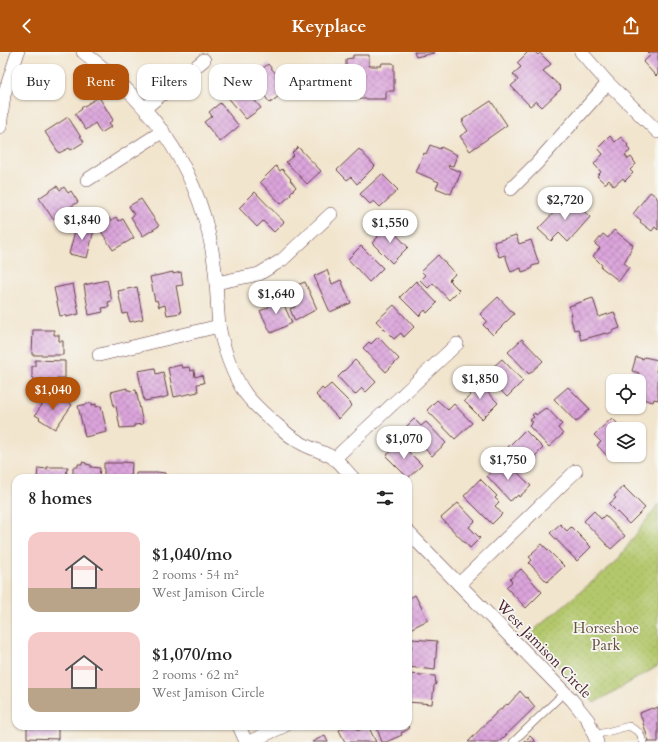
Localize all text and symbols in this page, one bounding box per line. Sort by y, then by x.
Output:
text: Keyplace [292,14,366,39]
icon: back [16,15,38,37]
icon: share [620,15,642,37]
chip: Buy [12,64,65,100]
chip: Rent [73,64,129,100]
chip: Filters [137,64,201,100]
chip: New [209,64,267,100]
chip: Apartment [275,64,366,100]
pin: $2,720 [532,187,598,221]
text: $2,720 [546,191,584,209]
pin: $1,840 [49,207,115,241]
pin: $1,550 [357,210,423,244]
text: $1,840 [63,211,101,229]
text: $1,550 [371,214,409,232]
pin: $1,640 [243,281,309,315]
text: $1,640 [257,285,295,303]
pin: $1,850 [447,366,513,400]
text: $1,850 [461,370,499,388]
map controls [606,374,646,462]
button: locate [606,374,646,414]
pin: $1,040 [20,377,86,411]
text: $1,040 [34,381,72,399]
button: layers [606,422,646,462]
pin: $1,070 [371,426,437,460]
text: $1,070 [385,430,423,448]
pin: $1,750 [475,447,541,481]
text: $1,750 [489,451,527,469]
text: 8 homes [28,487,92,510]
icon: filters [374,487,396,509]
text: $1,040/mo [152,543,232,566]
icon: home [60,548,108,596]
text: 2 rooms · 54 m² [152,566,239,584]
text: West Jamison Circle [152,584,265,602]
street label: West Jamison Circle [491,595,596,703]
park label: Horseshoe Park [573,618,639,655]
text: $1,070/mo [152,643,232,666]
icon: home [60,648,108,696]
text: 2 rooms · 62 m² [152,666,239,684]
text: West Jamison Circle [152,684,265,702]

